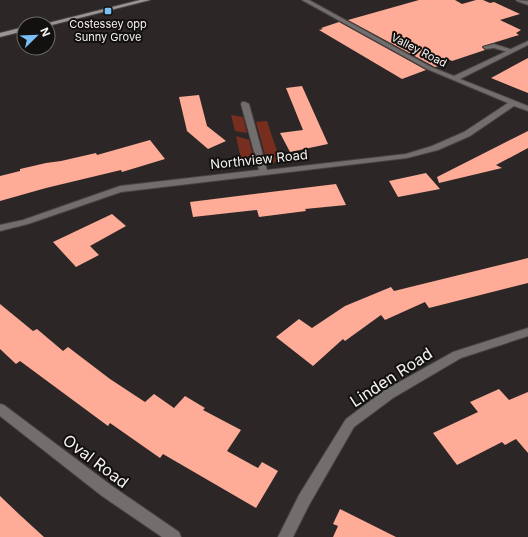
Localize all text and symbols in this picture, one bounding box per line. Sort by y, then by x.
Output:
marker: Costessey opp Sunny Grove [103,6,113,16]
north arrow [16,16,56,56]
place label: Costessey opp Sunny Grove [69,17,147,44]
text: N [37,25,53,39]
street label: Valley Road [389,30,449,70]
street label: Northview Road [209,146,309,172]
street label: Linden Road [346,343,436,411]
street label: Oval Road [59,430,133,492]

